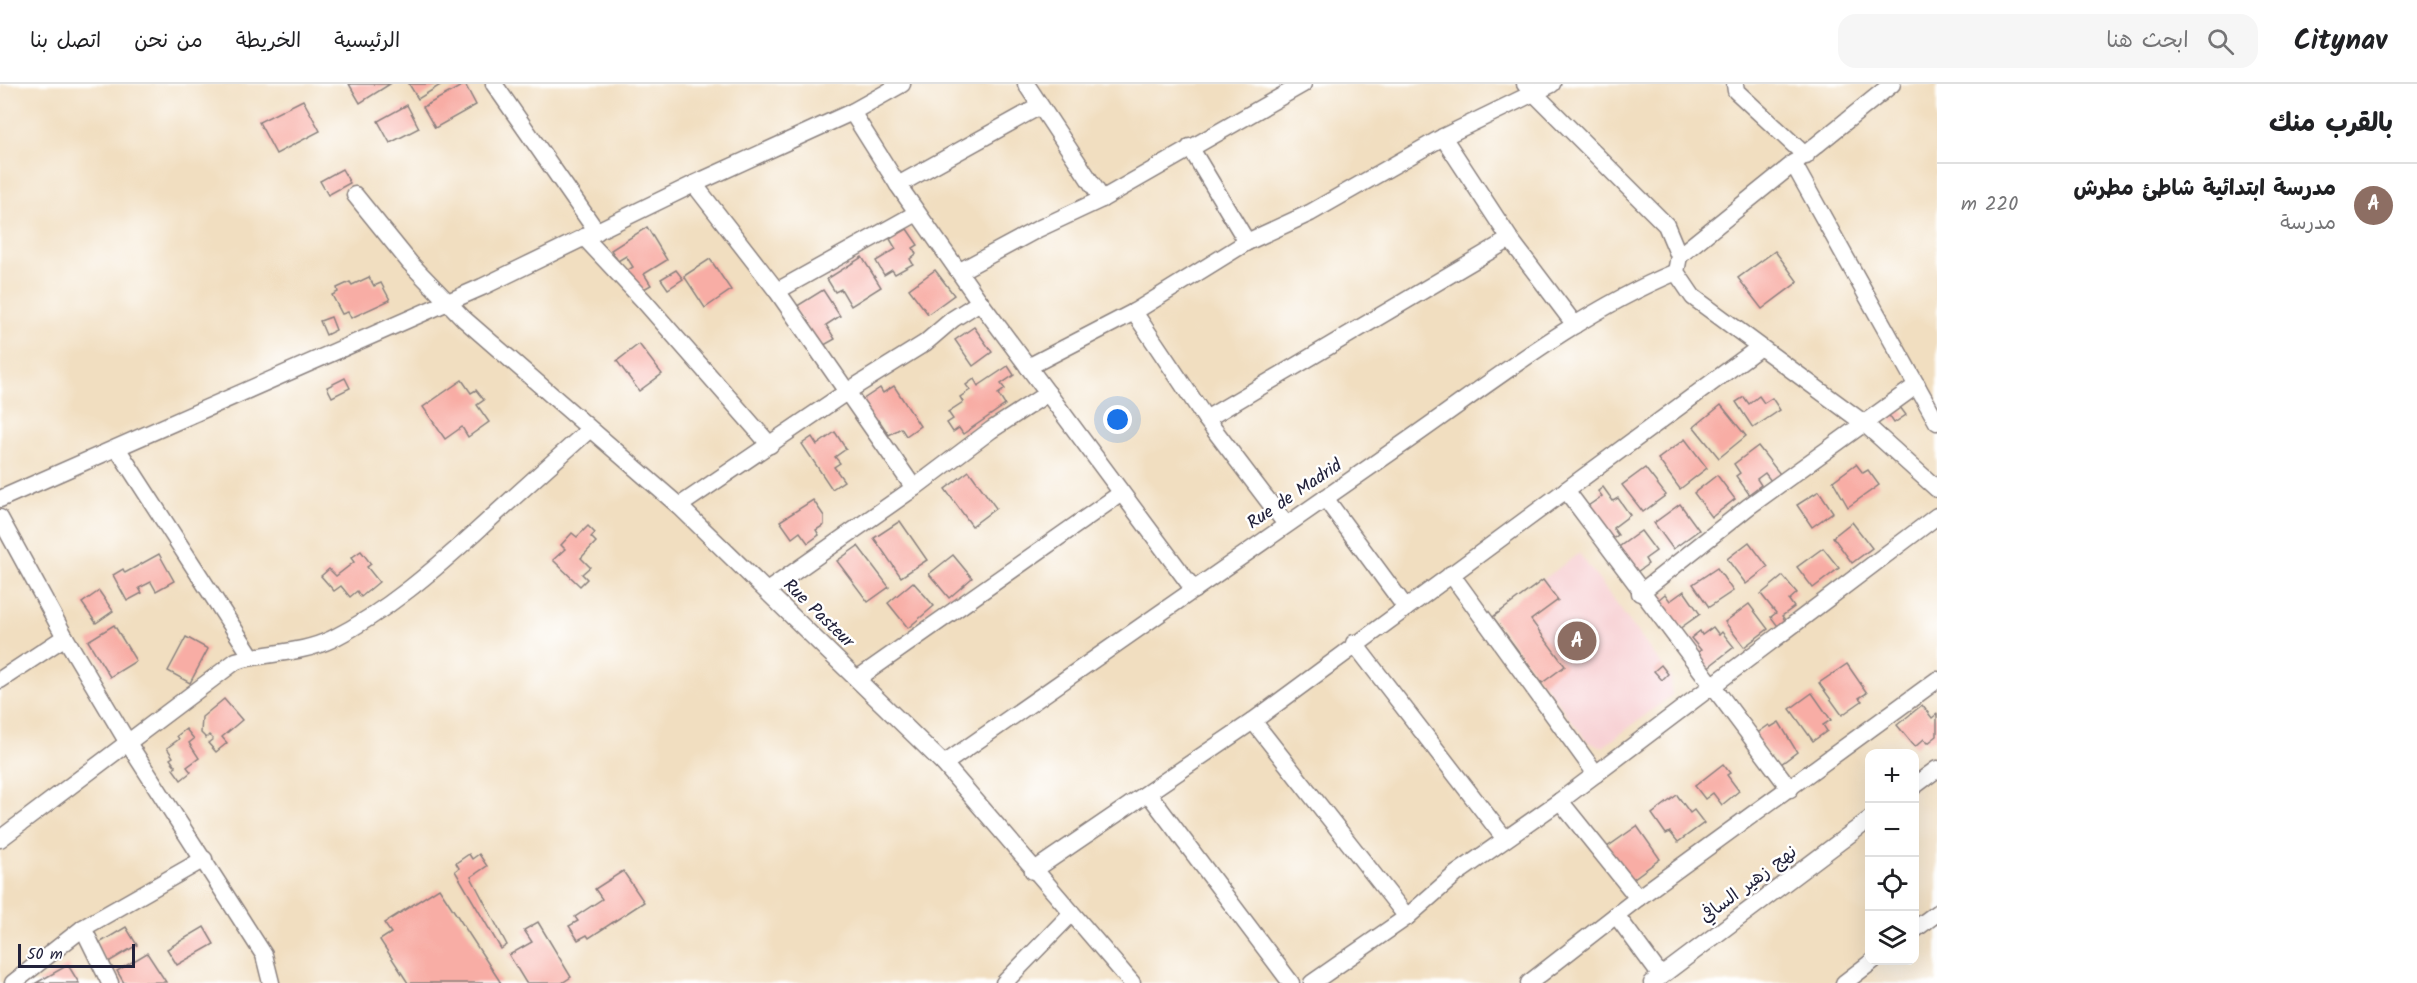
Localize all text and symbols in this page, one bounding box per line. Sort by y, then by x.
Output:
search box [1838,14,2258,68]
text: Citynav [2294,19,2387,64]
text: ابحث هنا [2106,24,2189,59]
text: اتصل بنا [30,25,101,58]
text: من نحن [134,25,203,58]
text: الخريطة [236,25,301,58]
text: الرئيسية [334,25,400,58]
icon: search [2204,25,2237,58]
text: بالقرب منك [2269,103,2393,145]
text: مدرسة ابتدائية شاطئ مطرش [2074,172,2336,207]
text: 220 m [1961,189,2018,221]
text: A [2367,189,2380,221]
text: مدرسة [2280,208,2336,240]
your location [1103,405,1132,434]
street label: Rue de Madrid [1241,452,1349,538]
street label: Rue Pasteur [776,572,861,656]
pin: A [1558,618,1596,664]
map controls [1865,749,1919,965]
button: + [1865,749,1919,803]
button: − [1865,803,1919,857]
street label: نهج زهير السافي [1694,839,1804,931]
button: locate [1865,857,1919,911]
button: layers [1865,911,1919,965]
scale bar [18,941,135,968]
text: 50 m [27,942,63,967]

